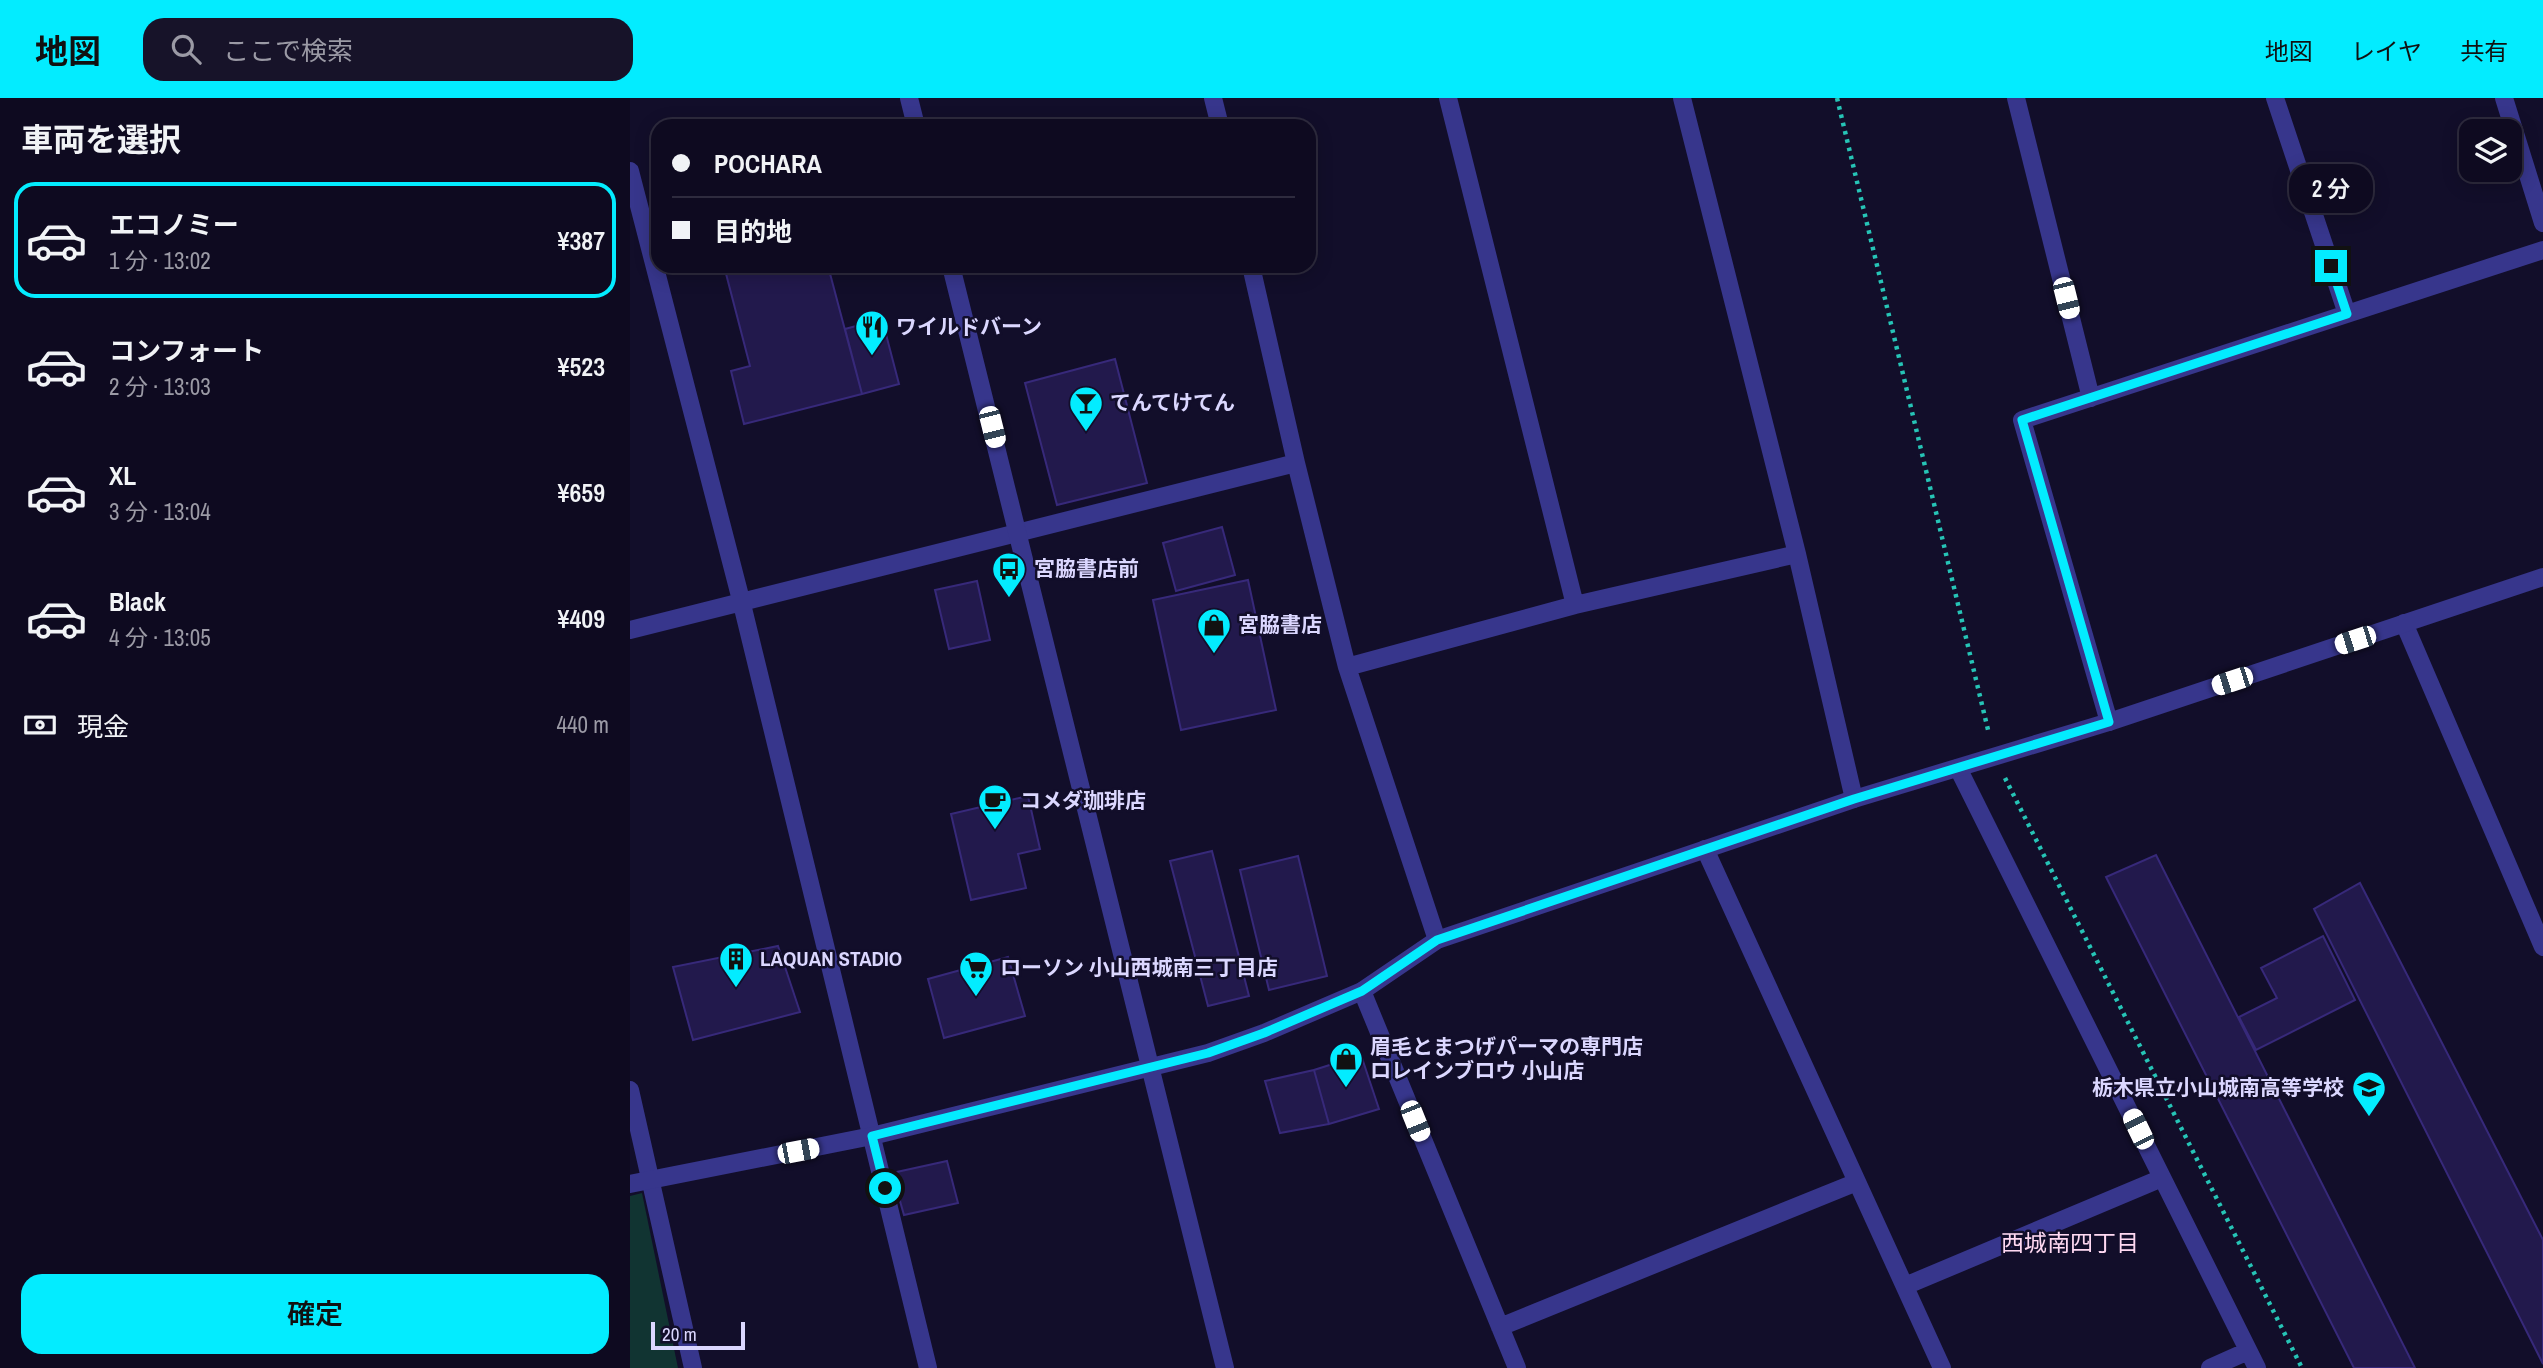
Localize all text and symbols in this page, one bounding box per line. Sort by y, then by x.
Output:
search box [143,18,633,81]
text: 地図 [35,29,101,73]
icon: search [167,30,205,68]
text: ここで検索 [223,33,353,68]
text: 地図 [2265,35,2313,67]
text: レイヤ [2351,35,2422,67]
text: 共有 [2460,35,2508,67]
text: 車両を選択 [21,118,181,161]
map controls [2459,119,2522,182]
button: layers [2459,119,2522,182]
text: POCHARA [714,146,822,181]
callout: 2 分 [2289,164,2373,214]
text: 2 分 [2312,173,2350,204]
text: エコノミー [109,207,239,242]
icon: car [25,209,88,272]
text: 目的地 [714,214,792,249]
text: ¥387 [558,223,605,258]
text: 1 分 · 13:02 [109,245,211,276]
route end [2315,250,2347,282]
car [2051,275,2082,321]
restaurant icon: ワイルドバーン [853,308,891,357]
place label: ワイルドバーン [896,312,1042,341]
text: コンフォート [109,333,264,368]
icon: car [25,335,88,398]
text: ¥523 [558,349,605,384]
text: 2 分 · 13:03 [109,371,211,402]
bar icon: てんてけてん [1067,384,1105,433]
place label: てんてけてん [1110,388,1235,417]
car [977,404,1008,450]
text: XL [109,458,136,493]
icon: car [25,461,88,524]
text: ¥659 [558,475,605,510]
text: 3 分 · 13:04 [109,496,211,527]
bus stop icon: 宮脇書店前 [990,550,1028,599]
place label: 宮脇書店前 [1034,554,1139,583]
text: Black [109,584,166,619]
icon: car [25,587,88,650]
text: ¥409 [558,601,605,636]
shop icon: 宮脇書店 [1195,606,1233,655]
place label: 宮脇書店 [1238,610,1322,639]
text: 4 分 · 13:05 [109,622,211,653]
car [2332,624,2379,656]
car [2209,665,2256,697]
icon: cash [21,706,59,744]
text: 現金 [77,709,129,744]
text: 440 m [557,709,609,740]
cafe icon: コメダ珈琲店 [976,782,1014,831]
place label: コメダ珈琲店 [1020,786,1146,815]
building icon: LAQUAN STADIO [717,940,755,989]
place label: LAQUAN STADIO [760,944,902,973]
supermarket icon: ローソン 小山西城南三丁目店 [957,949,995,998]
place label: ローソン 小山西城南三丁目店 [1000,953,1278,982]
place label: 眉毛とまつげパーマの専門店 ロレインブロウ 小山店 [1370,1032,1643,1085]
shop icon: 眉毛とまつげパーマの専門店 ロレインブロウ 小山店 [1327,1040,1365,1089]
school or university icon: 栃木県立小山城南高等学校 [2350,1069,2388,1118]
place label: 栃木県立小山城南高等学校 [2092,1073,2344,1102]
car [1398,1098,1433,1144]
car [2120,1106,2157,1152]
car [776,1137,821,1165]
route start [869,1172,901,1204]
district label: 西城南四丁目 [2001,1227,2139,1258]
button: 確定 [21,1274,609,1354]
scale bar [651,1319,746,1351]
text: 20 m [662,1321,697,1347]

